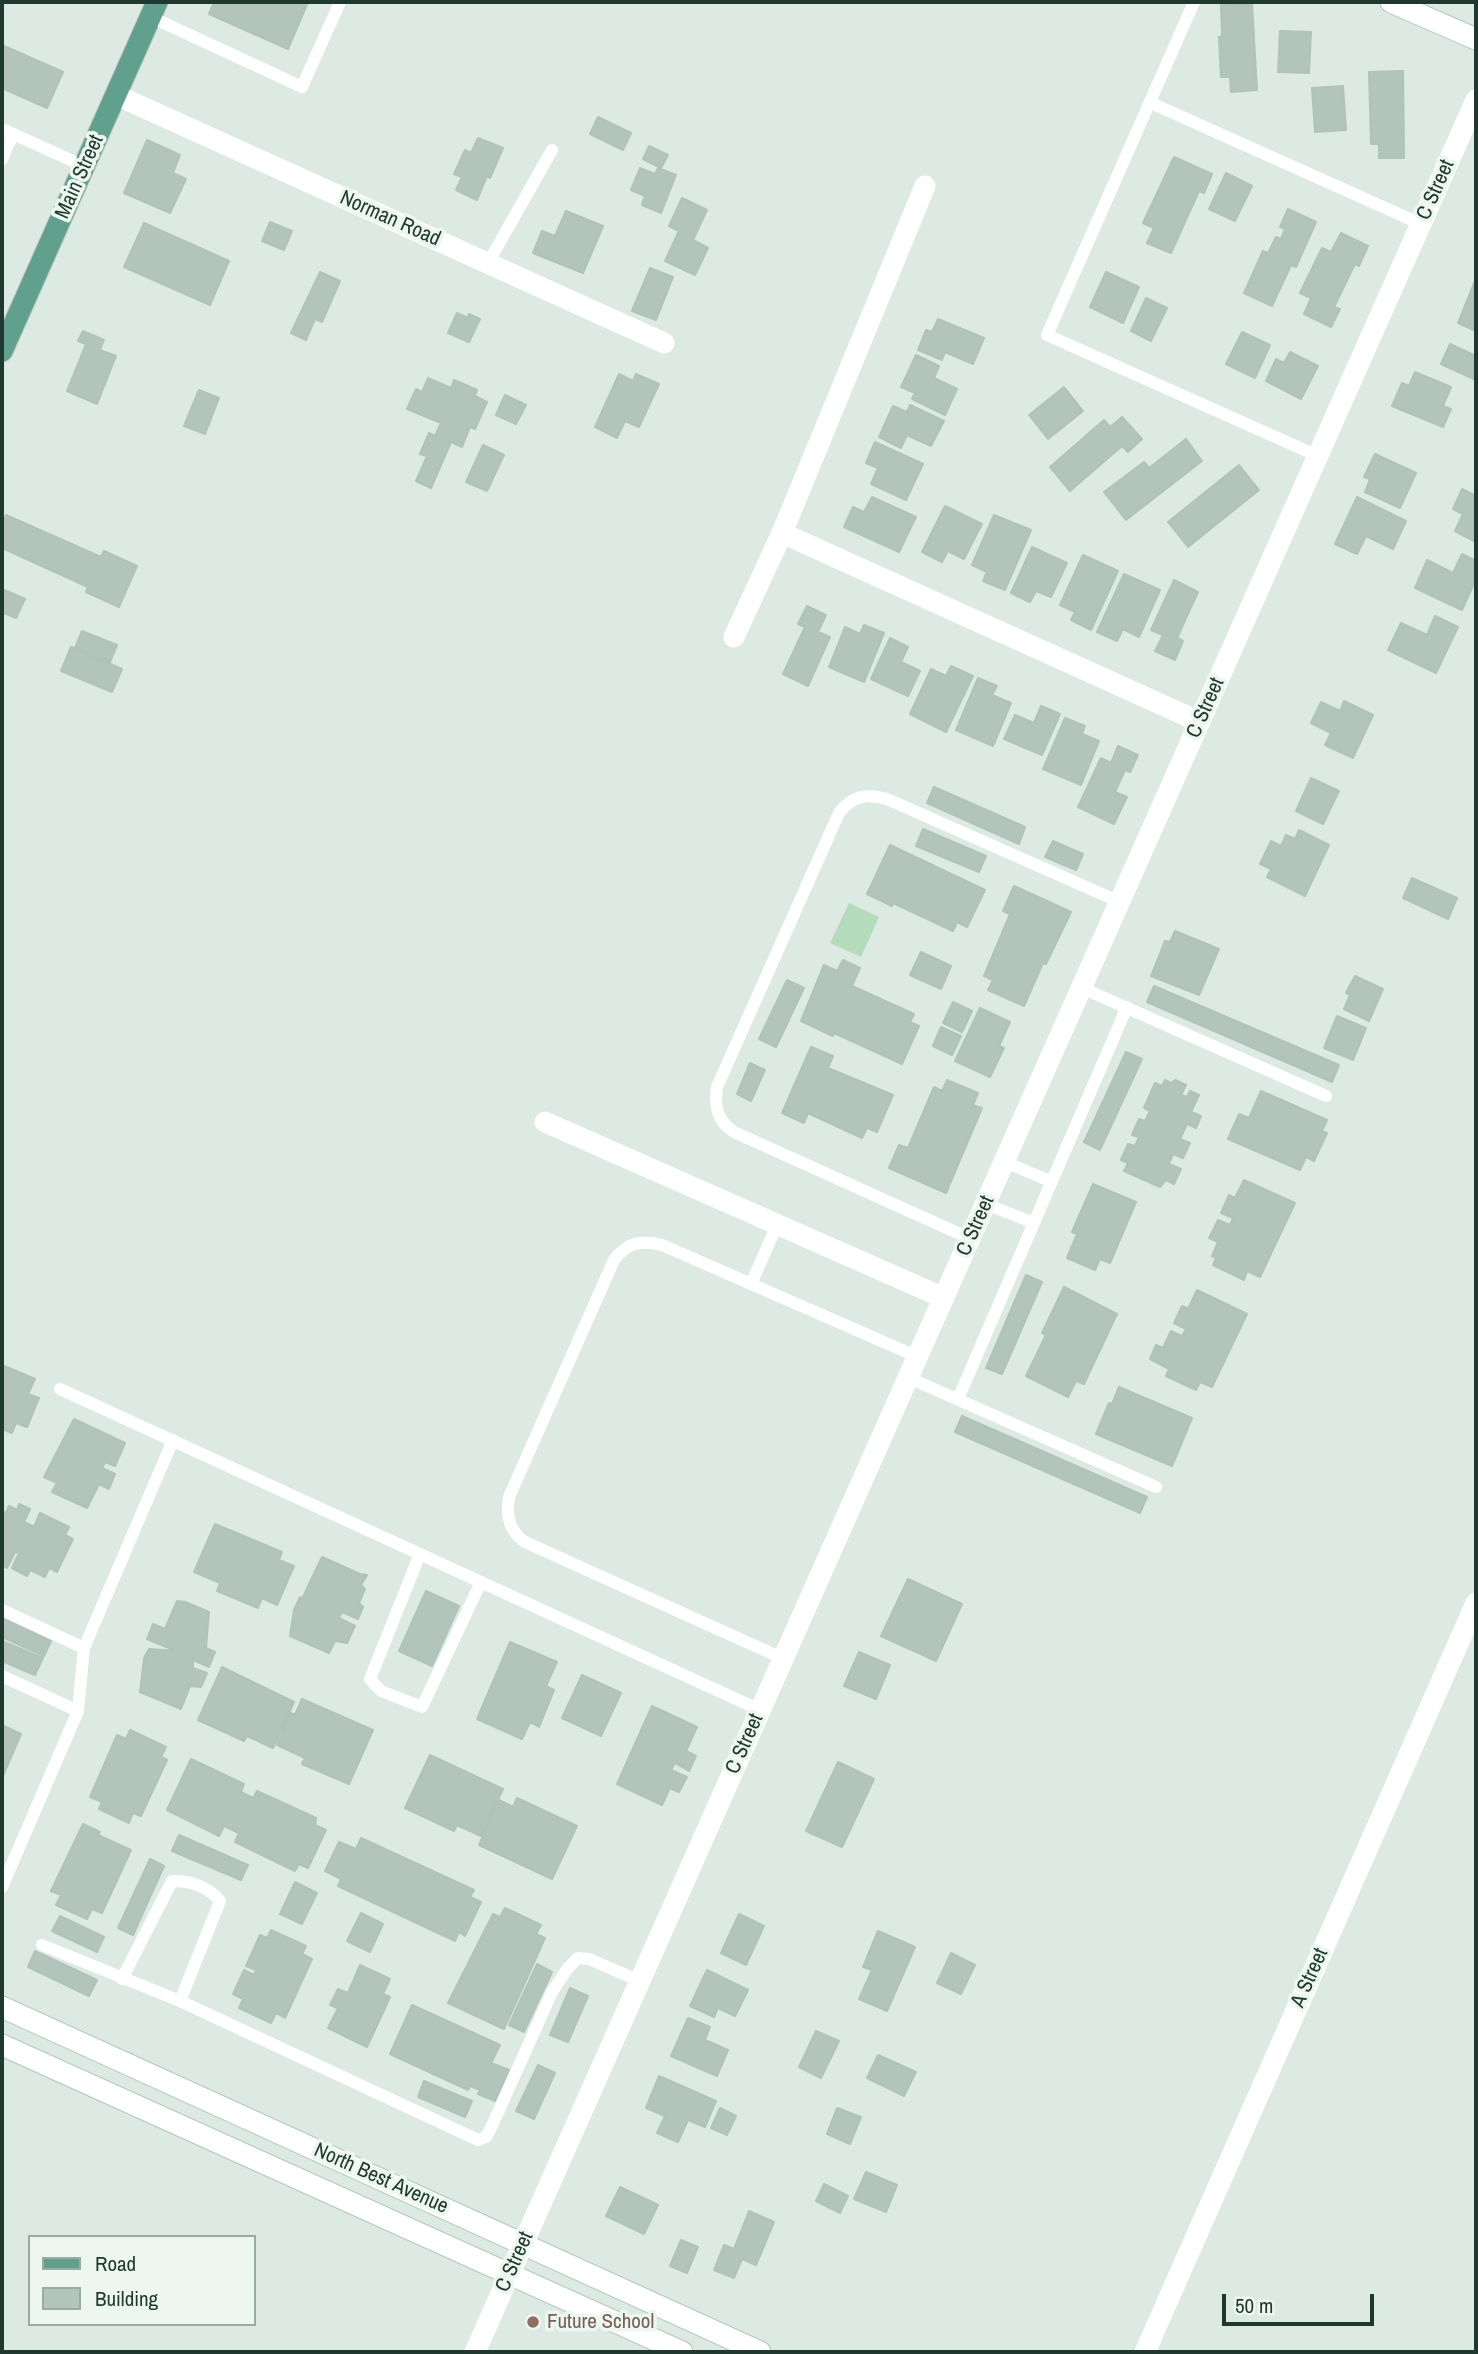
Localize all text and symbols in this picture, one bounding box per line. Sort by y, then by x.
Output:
street label: Main Street [50,131,110,223]
street label: C Street [1412,156,1460,224]
street label: Norman Road [336,186,444,252]
street label: C Street [1182,674,1230,742]
street label: C Street [952,1192,1000,1260]
street label: C Street [721,1710,769,1778]
street label: A Street [1286,1944,1334,2012]
street label: North Best Avenue [310,2138,452,2220]
street label: C Street [491,2228,539,2296]
legend [28,2235,256,2326]
text: Road [95,2249,136,2278]
scale bar [1226,2280,1378,2324]
text: Building [95,2284,158,2313]
text: 50 m [1235,2291,1273,2320]
place label: Future School [547,2309,654,2335]
marker: Future School [525,2314,541,2330]

